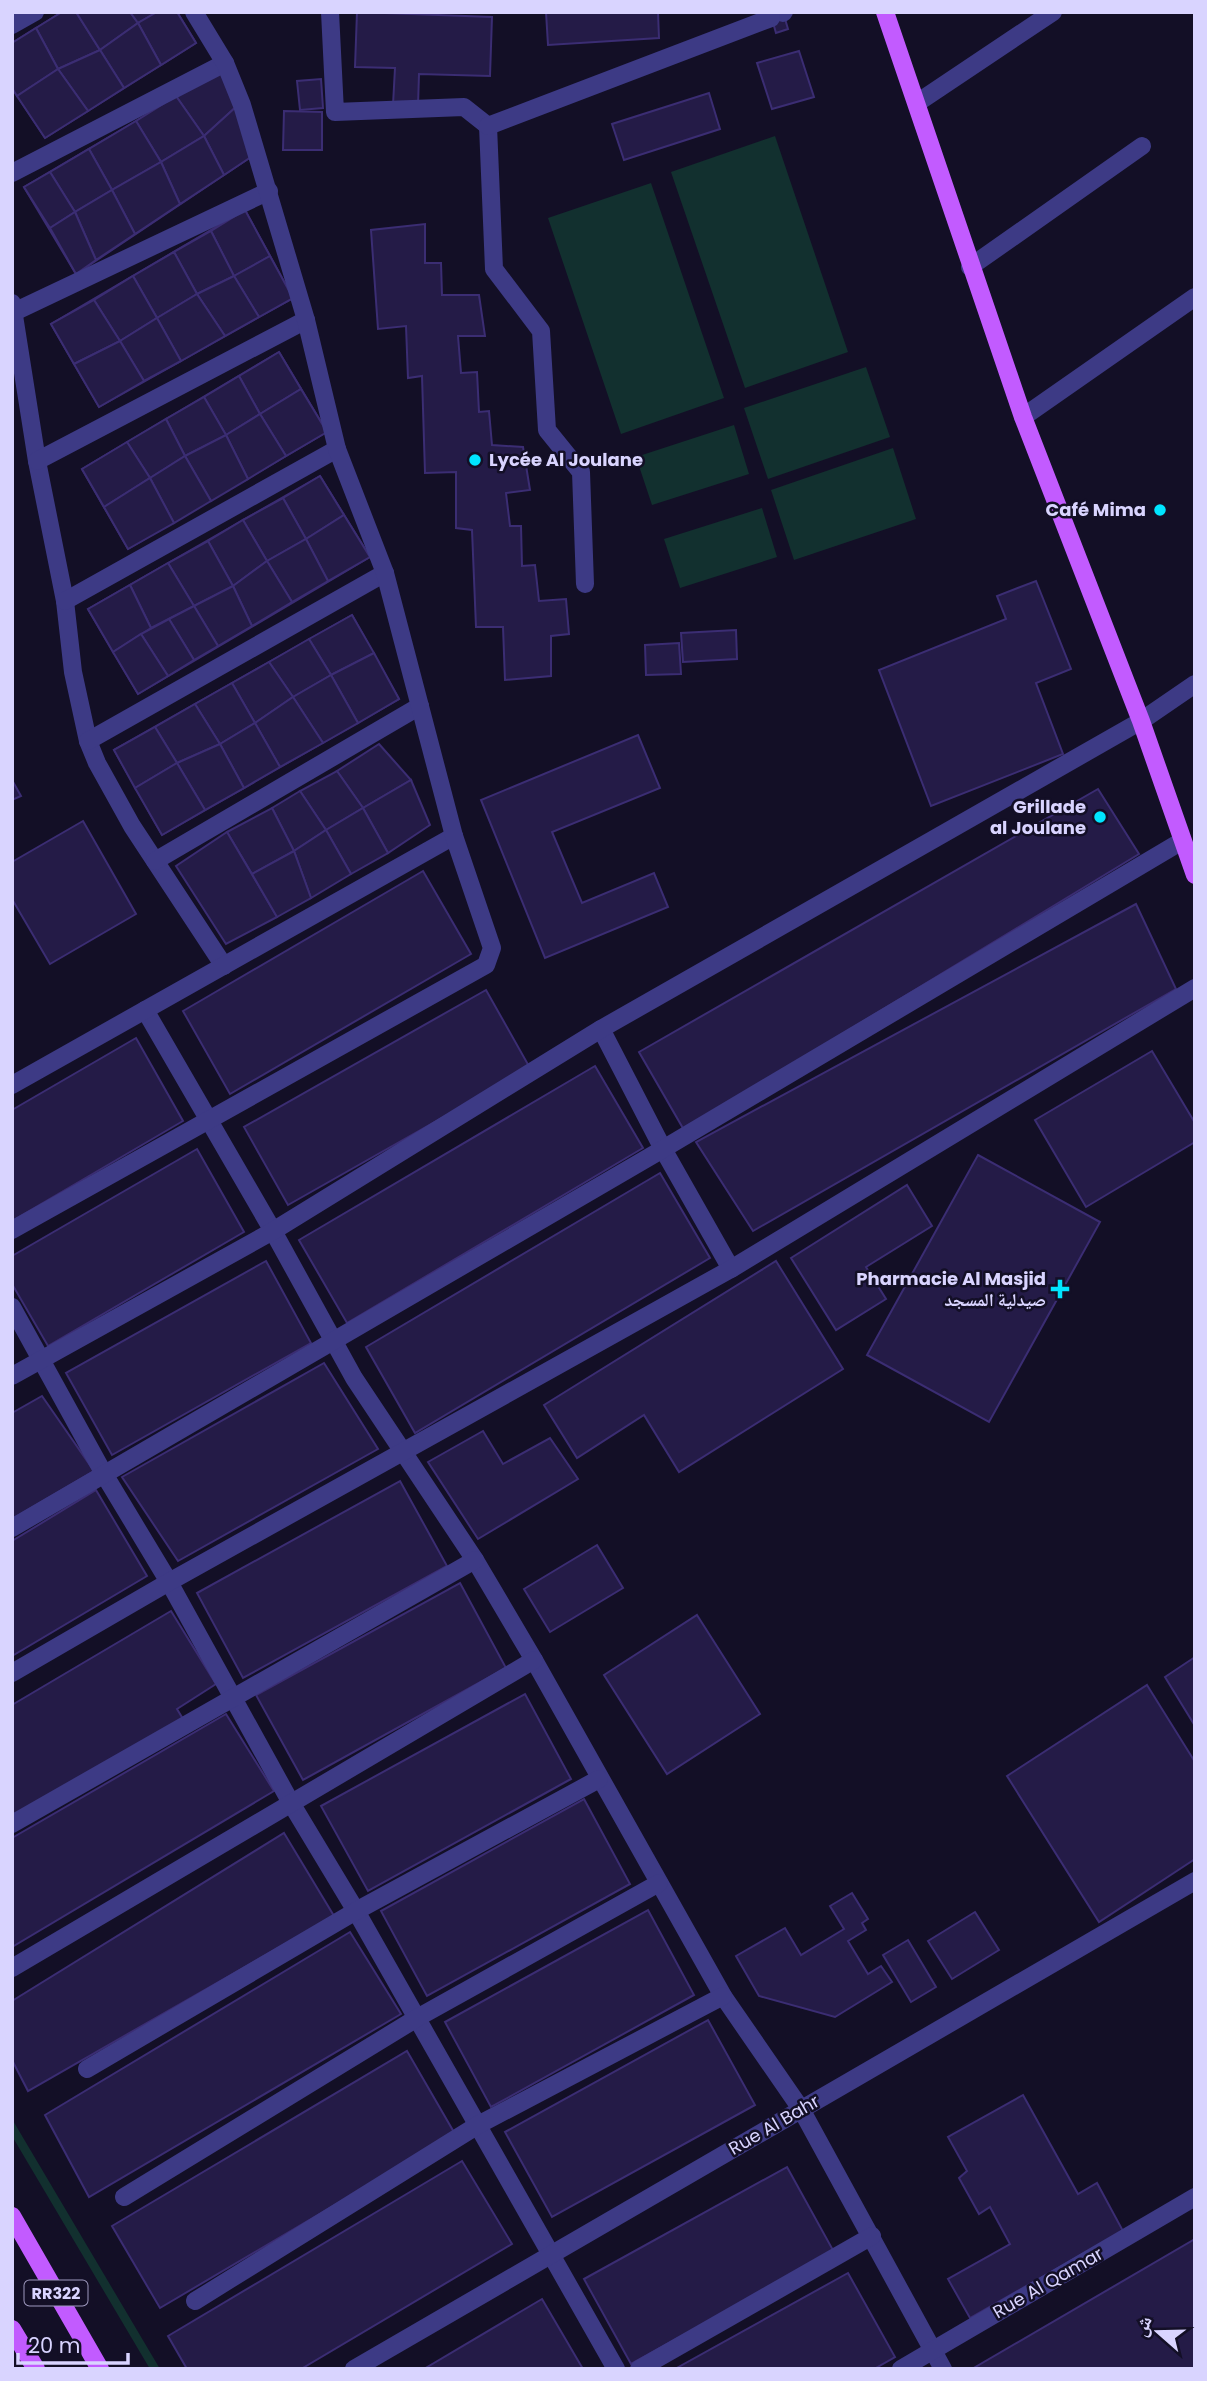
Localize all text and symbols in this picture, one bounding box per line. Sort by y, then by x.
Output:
place label: Lycée Al Joulane [489,447,643,472]
marker: Lycée Al Joulane [467,452,483,468]
place label: Café Mima [1046,497,1146,522]
marker: Café Mima [1152,502,1168,518]
place label: Grillade al Joulane [990,794,1086,840]
marker: Grillade al Joulane [1092,809,1108,825]
place label: Pharmacie Al Masjid صيدلية المسجد [856,1266,1046,1312]
marker: Pharmacie Al Masjid صيدلية المسجد [1052,1281,1068,1297]
street label: Rue Al Bahr [724,2088,824,2161]
street label: Rue Al Qamar [988,2241,1108,2324]
road number: RR322 [24,2280,88,2306]
north arrow [1123,2297,1193,2367]
text: ش [1126,2312,1159,2340]
scale bar [18,2322,128,2366]
text: 20 m [28,2331,81,2360]

